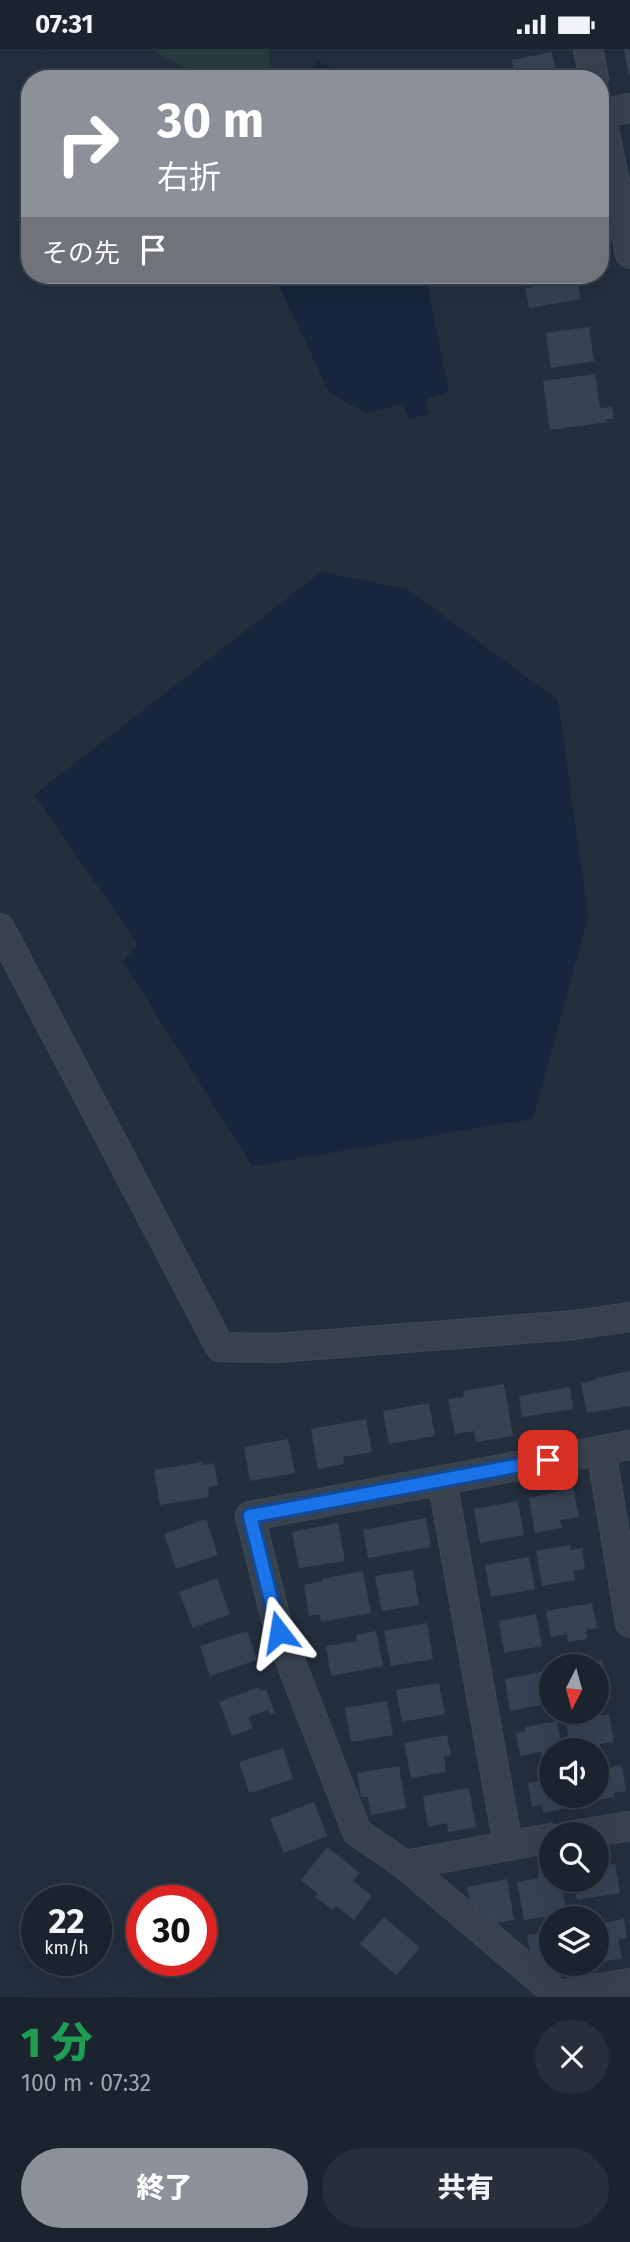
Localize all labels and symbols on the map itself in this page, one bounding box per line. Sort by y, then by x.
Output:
pin [518,1430,578,1490]
position arrow [242,1595,316,1669]
north arrow [539,1654,609,1724]
speed limit sign: 30 [126,1885,217,1976]

